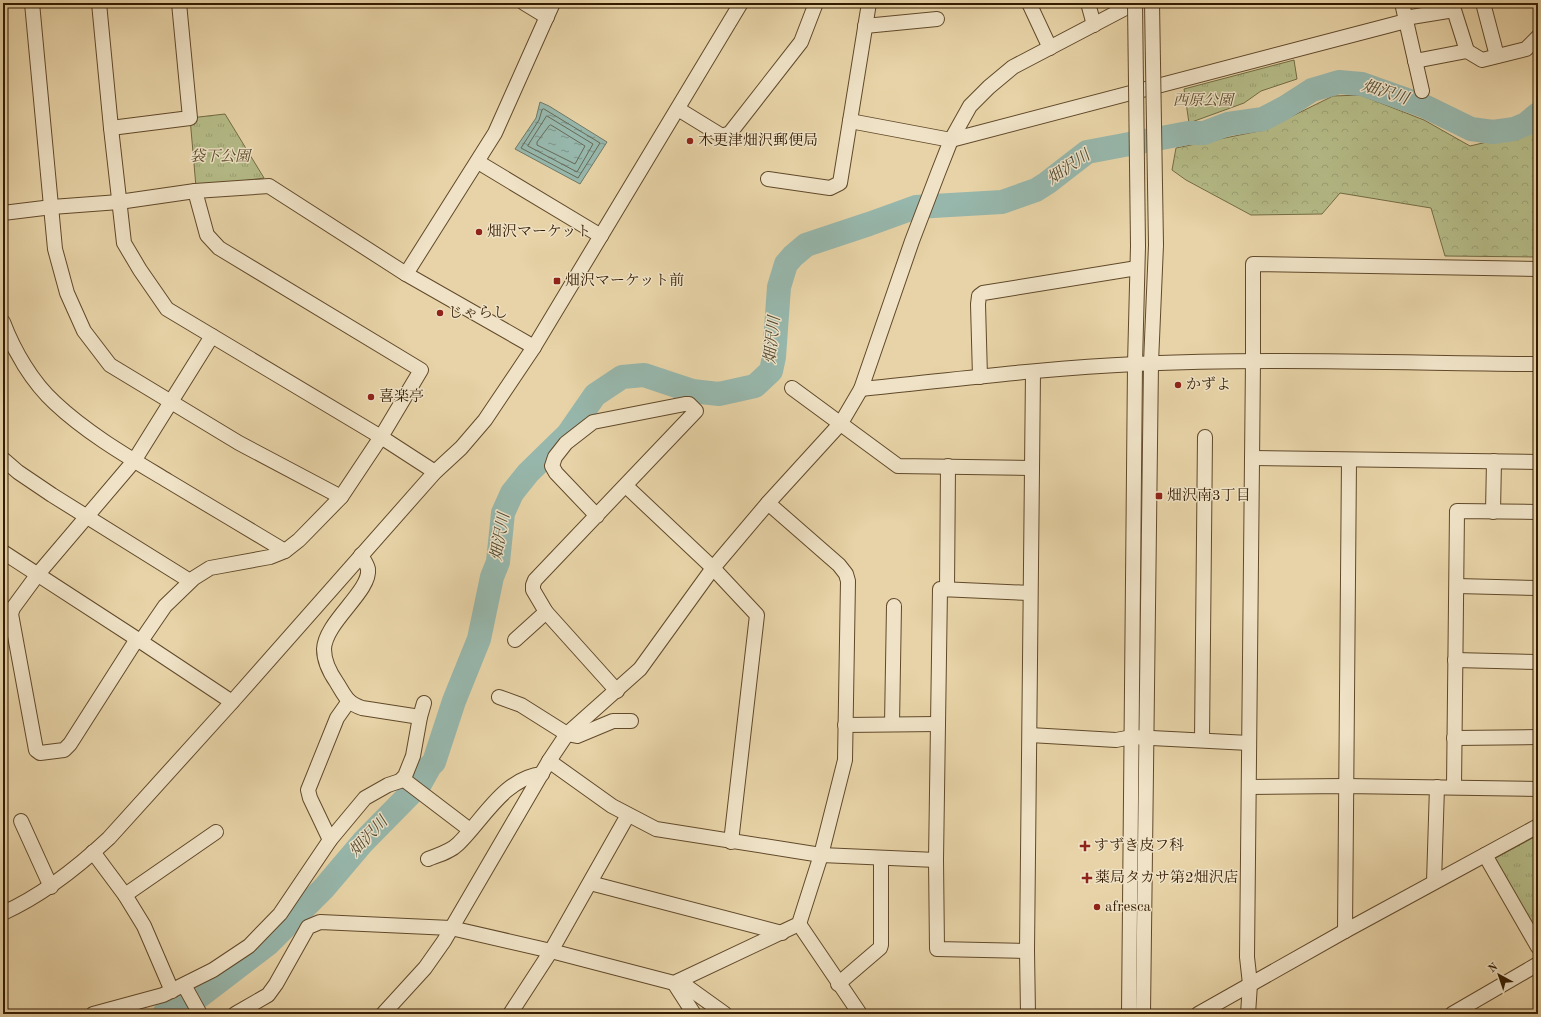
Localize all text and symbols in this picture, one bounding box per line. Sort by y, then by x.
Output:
water label: 畑沢川 [1360,76,1413,109]
park label: 西原公園 [1173,92,1236,109]
place label: 木更津畑沢郵便局 [698,132,818,149]
marker: 木更津畑沢郵便局 [685,136,695,146]
water label: 畑沢川 [1044,145,1095,188]
park label: 袋下公園 [190,148,253,165]
place label: 畑沢マーケット [487,223,591,240]
marker: 畑沢マーケット [474,227,484,237]
place label: 畑沢マーケット前 [565,272,684,289]
marker: 畑沢マーケット前 [552,276,562,286]
place label: じゃらし [448,305,508,321]
marker: じゃらし [435,308,445,318]
water label: 畑沢川 [761,313,784,365]
place label: かずよ [1186,376,1231,393]
marker: かずよ [1173,380,1183,390]
place label: 喜楽亭 [379,388,424,405]
marker: 喜楽亭 [366,392,376,402]
place label: 畑沢南3丁目 [1167,487,1251,504]
marker: 畑沢南3丁目 [1154,491,1164,501]
water label: 畑沢川 [487,510,513,562]
water label: 畑沢川 [345,811,393,860]
place label: すずき皮フ科 [1094,837,1184,854]
marker: すずき皮フ科 [1079,840,1091,852]
place label: 薬局タカサ第2畑沢店 [1095,869,1239,886]
marker: 薬局タカサ第2畑沢店 [1082,873,1092,883]
place label: afresca [1105,900,1151,915]
marker: afresca [1092,902,1102,912]
north arrow [1479,955,1519,995]
text: N [1487,961,1501,975]

